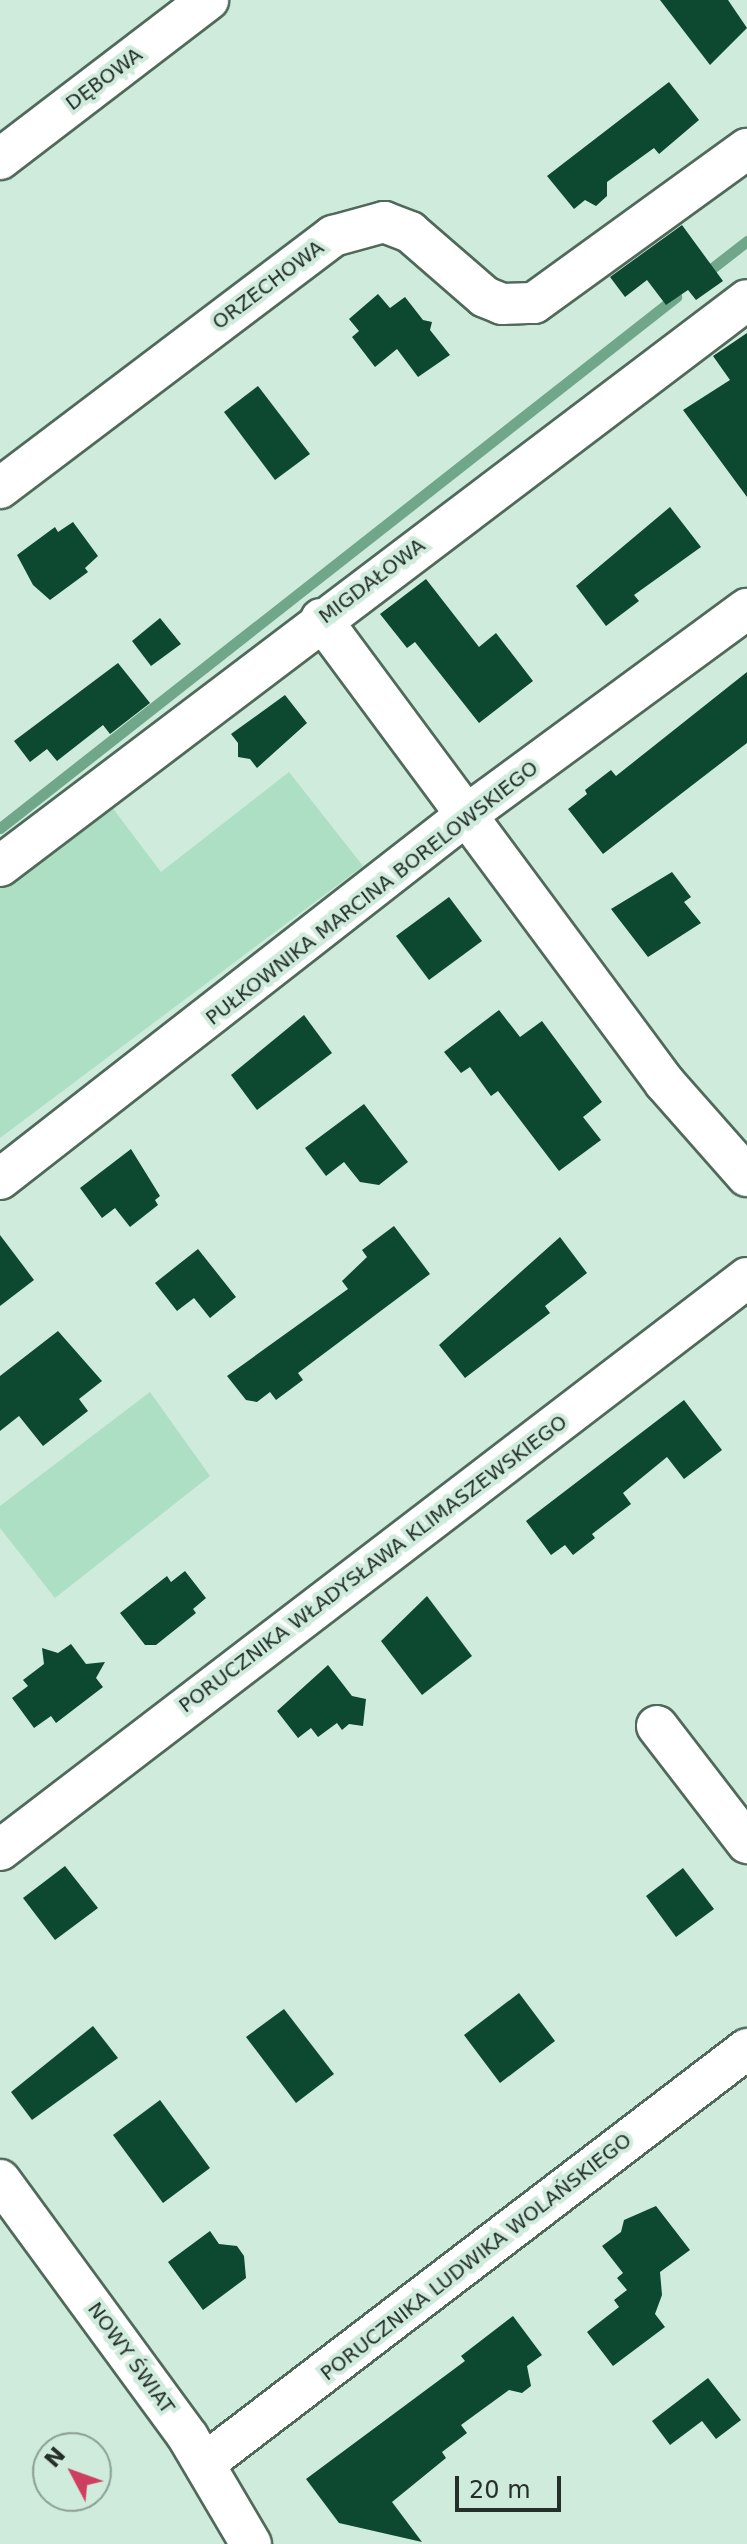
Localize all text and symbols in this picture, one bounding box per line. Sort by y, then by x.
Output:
street label: DĘBOWA [61,42,147,116]
street label: ORZECHOWA [208,235,328,335]
street label: MIGDAŁOWA [314,533,430,629]
street label: PUŁKOWNIKA MARCINA BORELOWSKIEGO [201,756,543,1030]
street label: PORUCZNIKA WŁADYSŁAWA KLIMASZEWSKIEGO [174,1410,572,1718]
street label: PORUCZNIKA LUDWIKA WOLAŃSKIEGO [316,2128,636,2386]
street label: NOWY ŚWIAT [83,2298,179,2418]
north arrow [32,2432,112,2512]
text: N [40,2442,70,2472]
scale bar [459,2460,565,2510]
text: 20 m [469,2476,531,2504]

